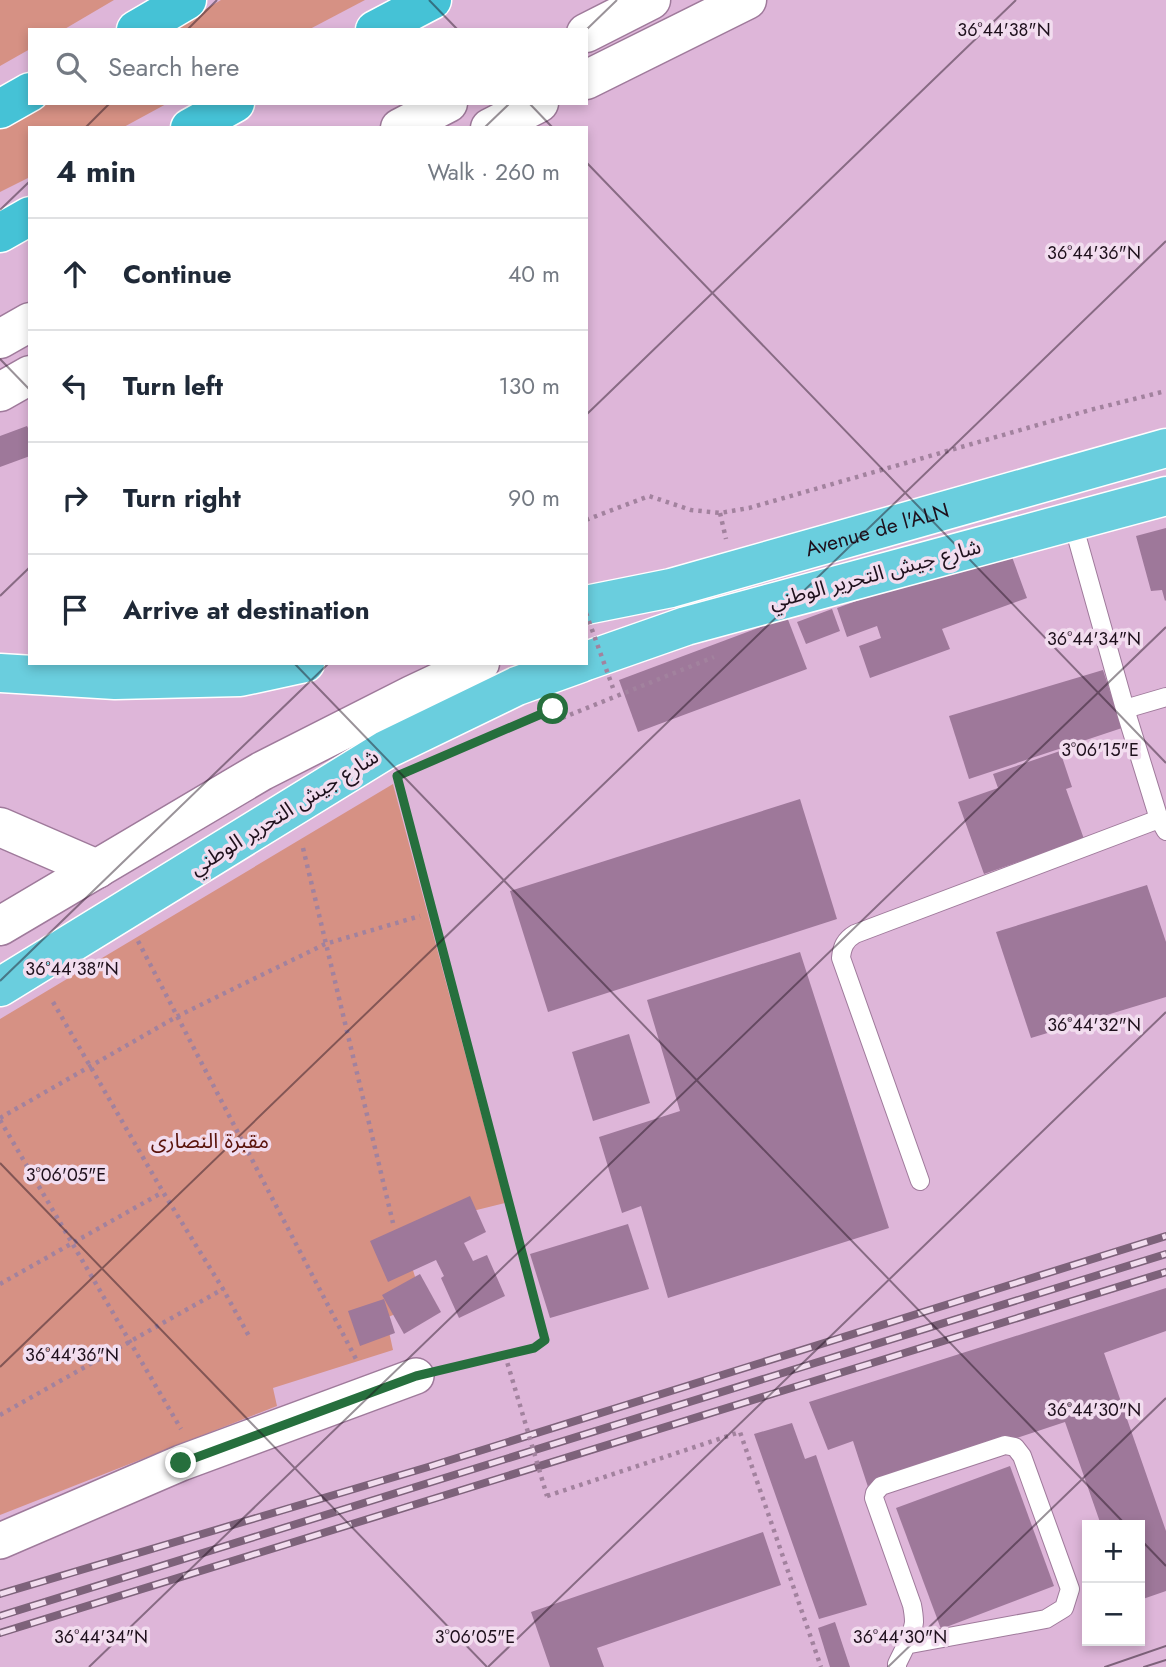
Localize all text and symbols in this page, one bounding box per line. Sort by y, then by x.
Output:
text: 36°44'38"N [957,17,1051,43]
search box [28,28,588,105]
icon: search [52,48,90,86]
text: Search here [108,48,240,86]
text: 4 min [56,150,136,193]
text: Walk · 260 m [427,155,560,189]
text: 36°44'36"N [1047,240,1141,266]
icon: ahead [56,255,94,293]
text: Continue [123,255,232,293]
text: 40 m [508,257,560,291]
icon: left [56,367,94,405]
text: Turn left [123,367,223,405]
text: 130 m [498,369,560,403]
icon: right [56,479,94,517]
text: Turn right [123,479,241,517]
text: 90 m [508,481,560,515]
street label: Avenue de l'ALN [802,495,953,564]
street label: شارع جيش التحرير الوطني [766,531,984,618]
icon: arrive [56,591,94,629]
text: Arrive at destination [123,591,370,629]
text: 36°44'34"N [1047,626,1141,652]
route start [537,693,568,724]
text: 3°06'15"E [1061,737,1139,763]
street label: شارع جيش التحرير الوطني [184,742,385,883]
text: 36°44'38"N [25,956,119,982]
text: 36°44'32"N [1047,1012,1141,1038]
park label: مقبرة النصارى [151,1126,269,1156]
text: 3°06'05"E [26,1162,106,1188]
text: 36°44'36"N [25,1342,119,1368]
text: 36°44'30"N [1047,1397,1141,1423]
route end [165,1447,196,1478]
map controls [1082,1520,1145,1646]
button: + [1082,1520,1145,1583]
button: − [1082,1583,1145,1646]
text: 36°44'34"N [54,1624,148,1650]
text: 3°06'05"E [435,1624,515,1650]
text: 36°44'30"N [853,1624,947,1650]

